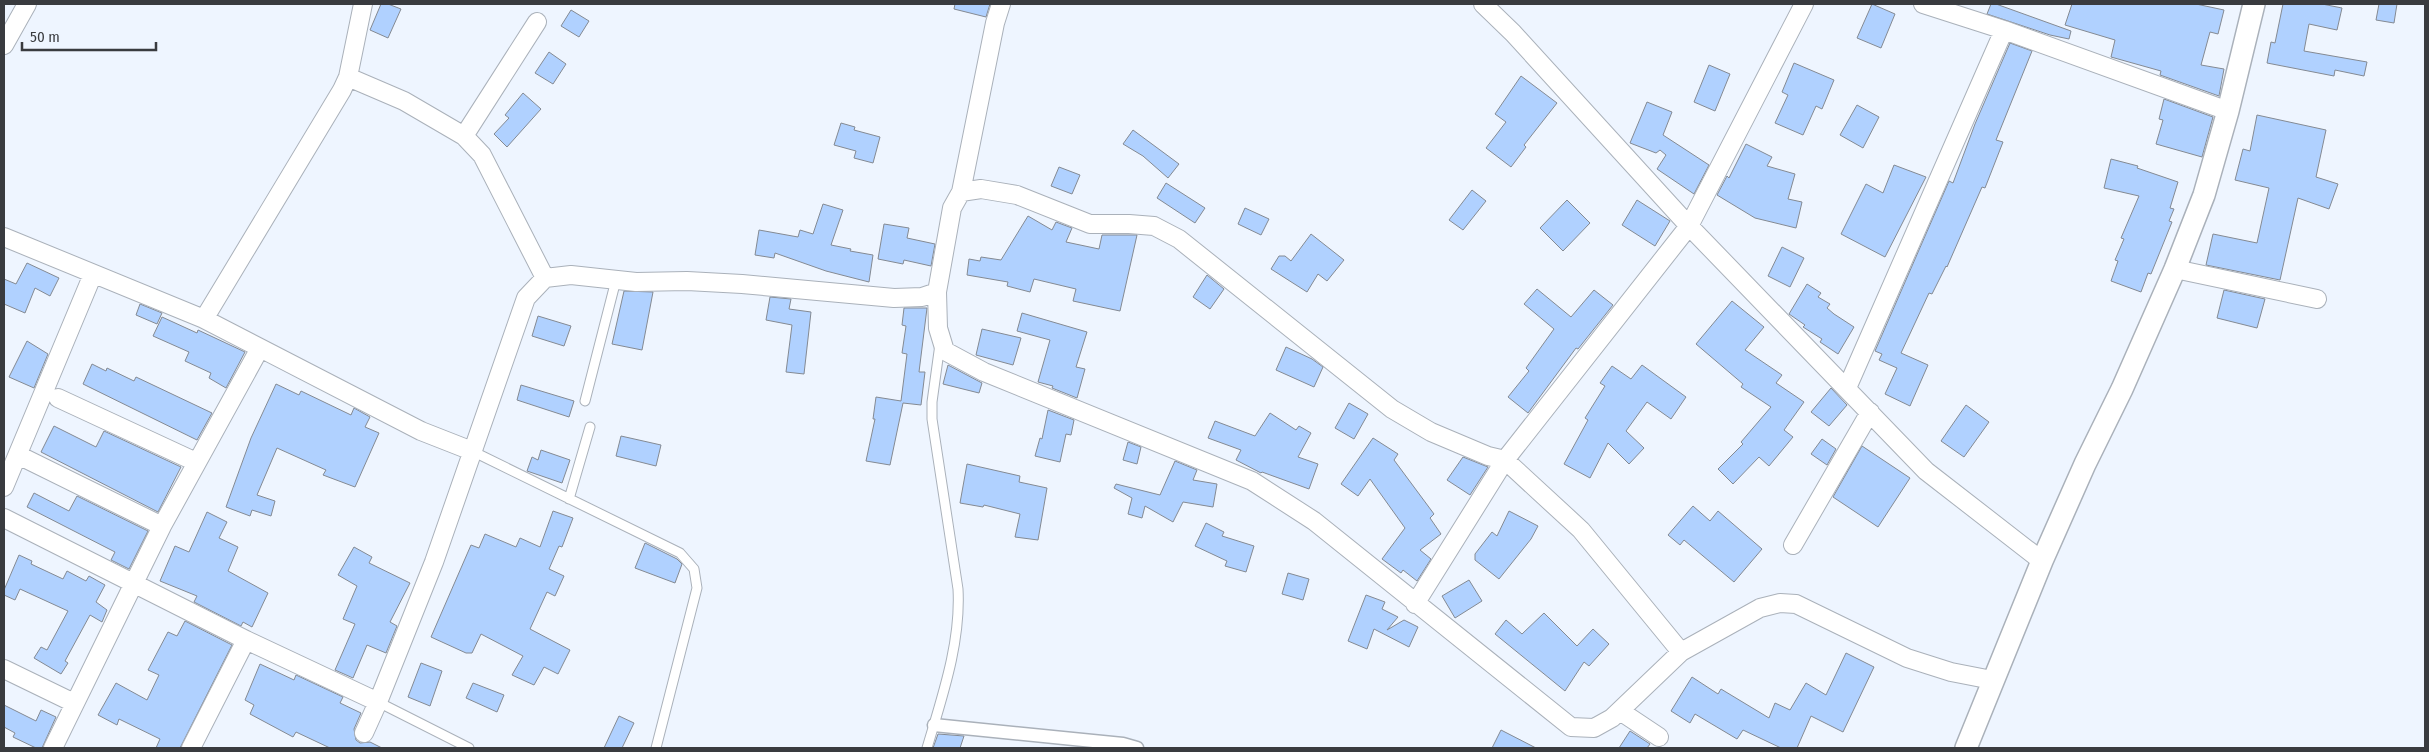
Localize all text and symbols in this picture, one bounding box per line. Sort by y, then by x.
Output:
scale bar [22,20,156,52]
text: 50 m [30,28,60,46]

